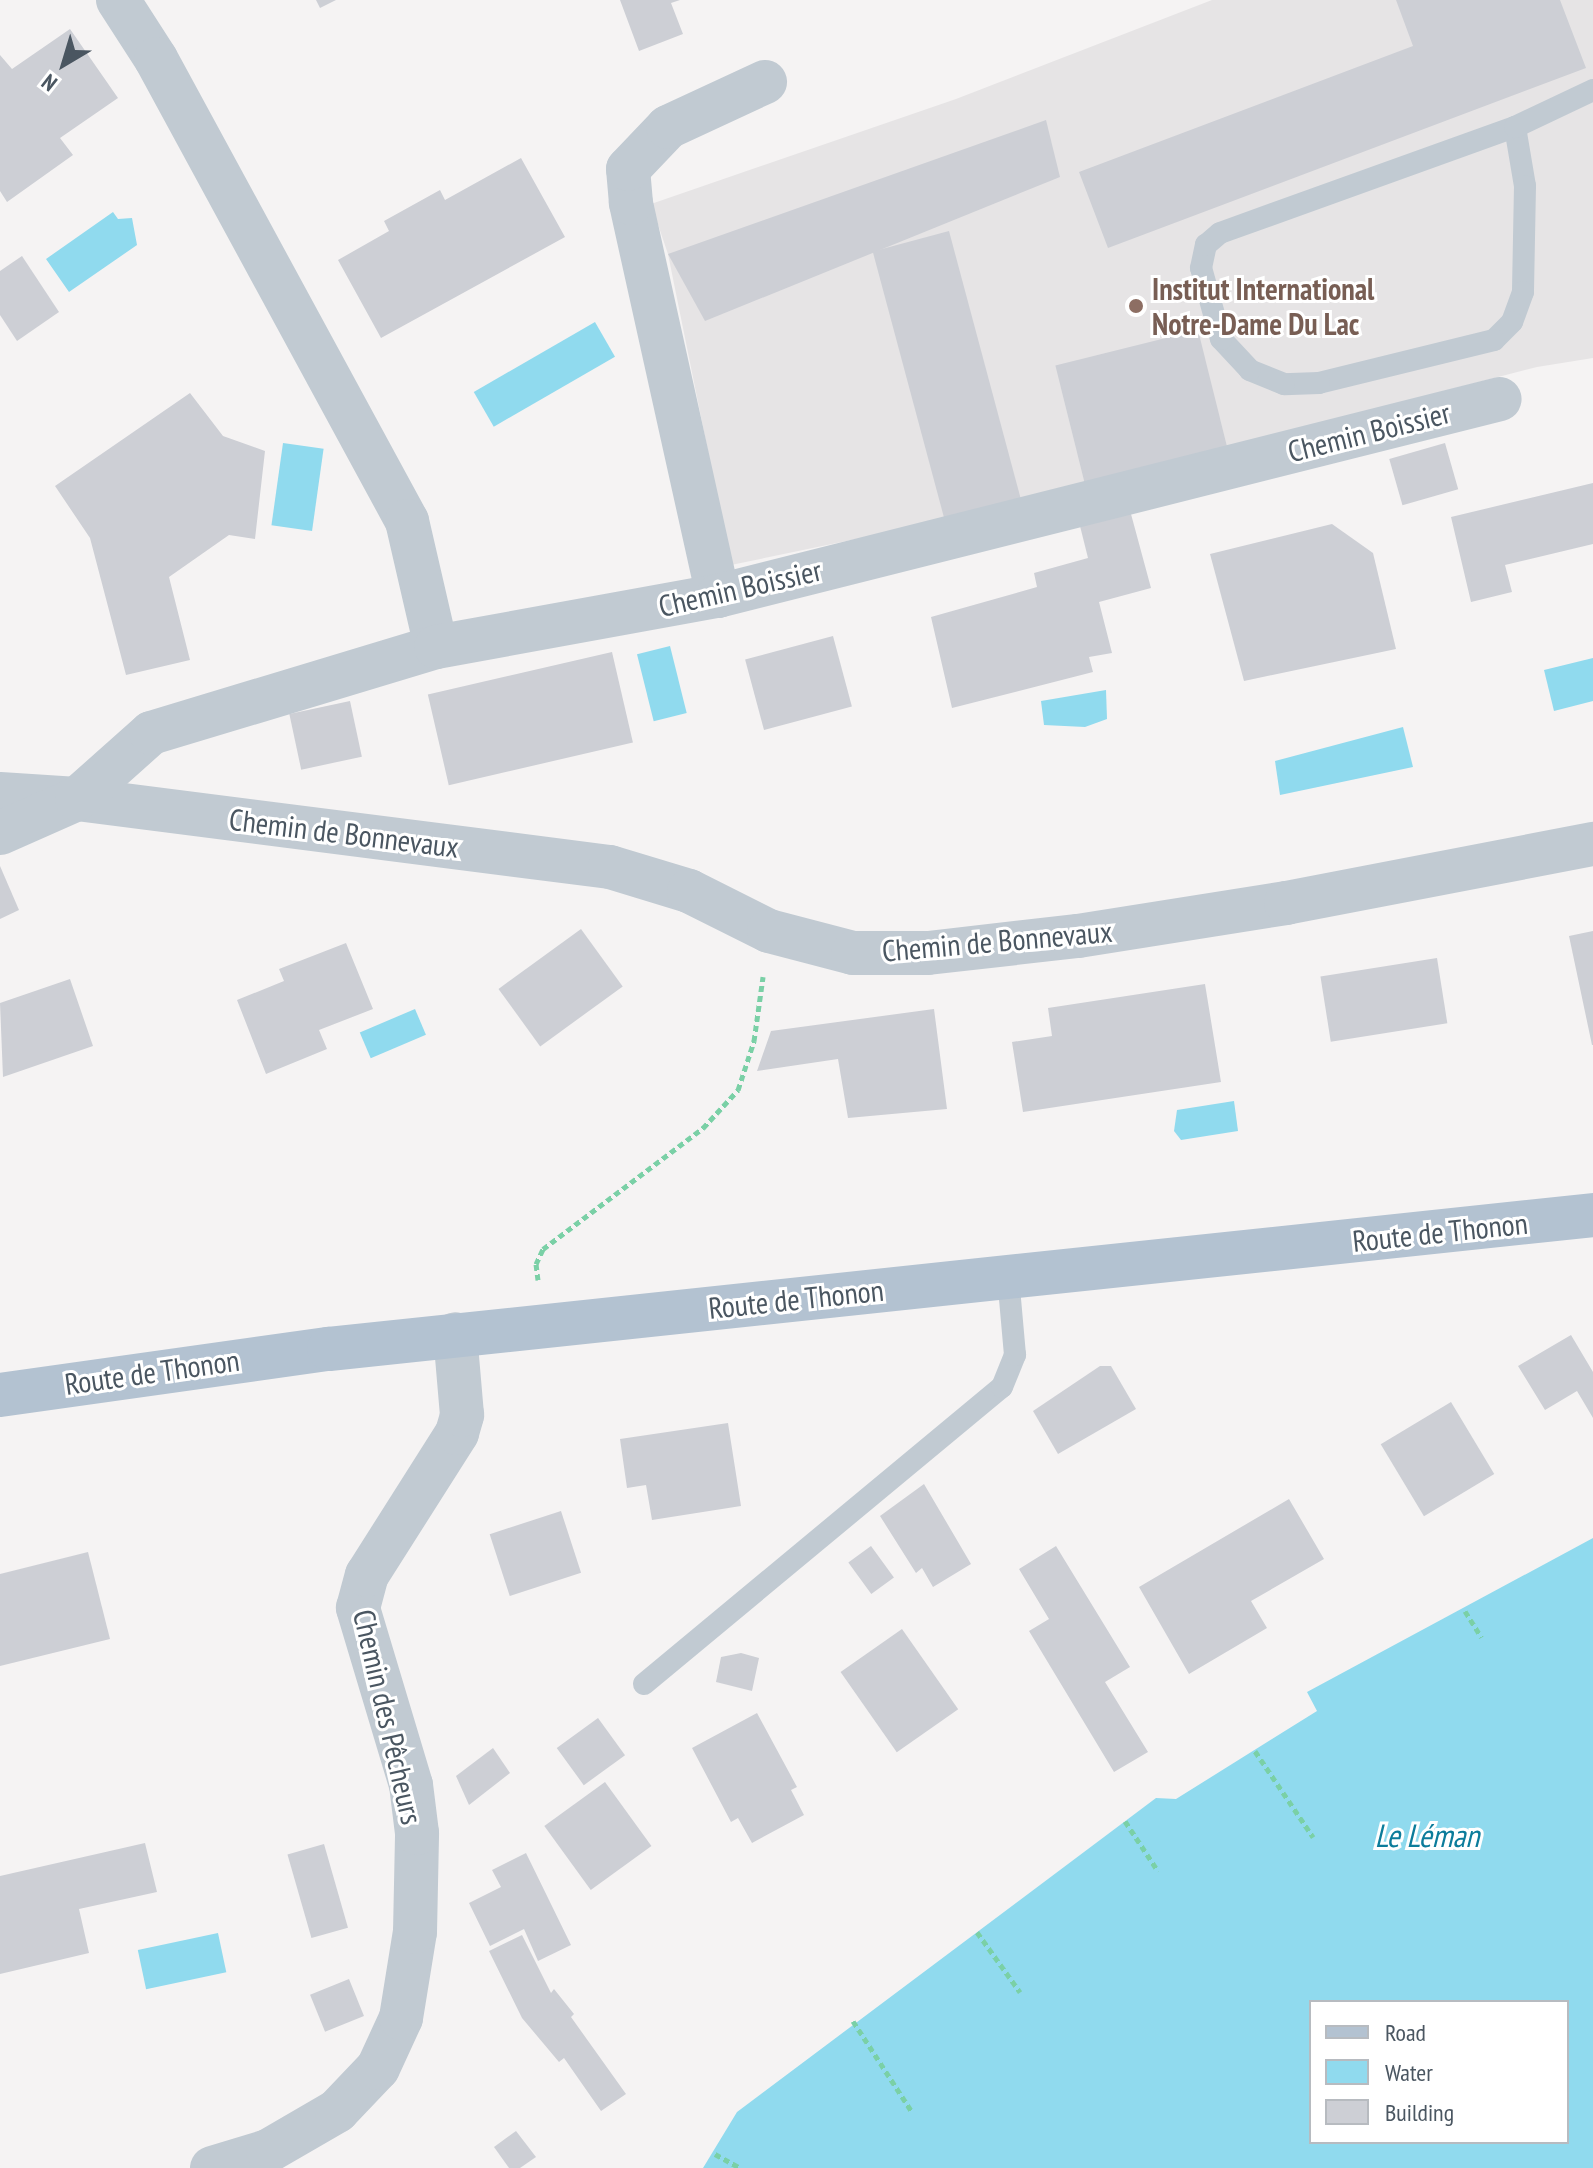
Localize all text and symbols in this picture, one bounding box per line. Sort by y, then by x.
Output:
north arrow [24,24,104,104]
text: N [36,68,63,98]
place label: Institut International Notre-Dame Du Lac [1152,271,1374,342]
marker: Institut International Notre-Dame Du Lac [1127,297,1145,315]
street label: Chemin Boissier [1284,394,1454,470]
street label: Chemin Boissier [655,552,825,624]
street label: Chemin de Bonnevaux [227,801,461,865]
street label: Chemin de Bonnevaux [880,913,1114,969]
street label: Route de Thonon [1350,1205,1530,1259]
street label: Route de Thonon [706,1272,886,1326]
street label: Route de Thonon [62,1342,242,1402]
street label: Chemin des Pêcheurs [346,1606,430,1828]
water label: Le Léman [1375,1816,1479,1854]
legend [1309,2000,1569,2144]
text: Road [1385,2017,1426,2048]
text: Water [1385,2057,1433,2088]
text: Building [1385,2097,1454,2128]

